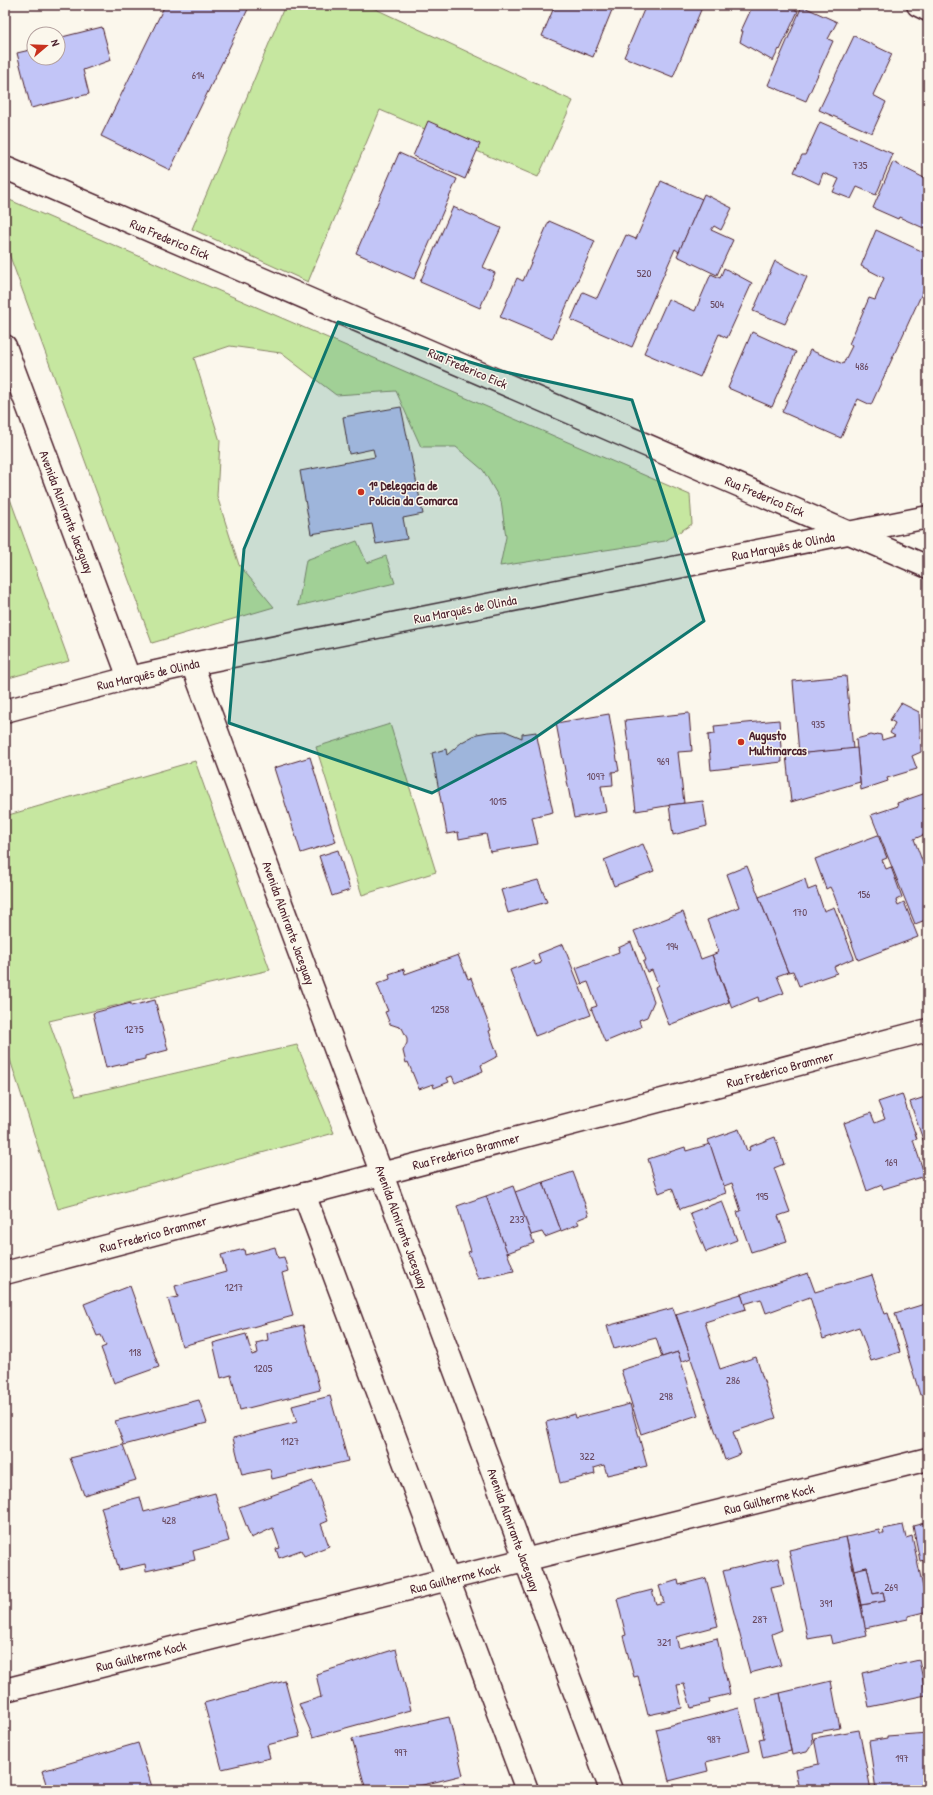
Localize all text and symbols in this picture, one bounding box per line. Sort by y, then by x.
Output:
north arrow [26,26,66,66]
text: N [48,38,63,48]
house number: 614 [192,68,204,82]
house number: 735 [852,158,868,172]
street label: Rua Frederico Eick [127,214,213,264]
house number: 520 [637,266,651,280]
house number: 504 [710,297,724,311]
street label: Rua Frederico Eick [425,343,511,393]
house number: 486 [855,359,869,373]
street label: Avenida Almirante Jaceguay [35,448,99,577]
street label: Rua Frederico Eick [722,471,808,521]
place label: 1ª Delegacia de Polícia da Comarca [369,476,458,509]
marker: 1ª Delegacia de Polícia da Comarca [356,487,366,497]
street label: Rua Marquês de Olinda [730,527,836,565]
street label: Rua Marquês de Olinda [412,590,518,628]
street label: Rua Marquês de Olinda [95,653,201,695]
house number: 935 [811,717,825,731]
place label: Augusto Multimarcas [749,726,807,759]
marker: Augusto Multimarcas [736,737,746,747]
house number: 969 [657,754,669,768]
house number: 1097 [587,769,605,783]
house number: 1015 [489,794,507,808]
street label: Avenida Almirante Jaceguay [258,859,320,988]
house number: 156 [857,887,871,901]
house number: 170 [793,905,807,919]
house number: 194 [666,939,678,953]
house number: 1258 [431,1002,450,1016]
house number: 1275 [124,1022,144,1036]
street label: Rua Frederico Brammer [724,1046,836,1092]
street label: Rua Frederico Brammer [410,1128,522,1174]
house number: 169 [885,1155,897,1169]
street label: Avenida Almirante Jaceguay [371,1163,433,1292]
house number: 195 [756,1189,769,1203]
street label: Rua Frederico Brammer [97,1211,209,1257]
house number: 233 [509,1212,525,1226]
house number: 1217 [225,1280,243,1294]
house number: 118 [129,1345,142,1359]
house number: 1205 [254,1361,273,1375]
house number: 286 [726,1373,741,1387]
house number: 298 [659,1389,673,1403]
house number: 1127 [281,1434,299,1448]
house number: 322 [579,1449,595,1463]
street label: Avenida Almirante Jaceguay [483,1466,545,1595]
street label: Rua Guilherme Kock [722,1479,816,1519]
house number: 428 [162,1513,176,1527]
street label: Rua Guilherme Kock [408,1558,502,1598]
house number: 269 [884,1580,898,1594]
house number: 391 [820,1596,832,1610]
house number: 287 [752,1612,768,1626]
house number: 321 [657,1635,671,1649]
street label: Rua Guilherme Kock [94,1636,188,1676]
house number: 987 [707,1732,721,1746]
house number: 997 [394,1745,408,1759]
house number: 197 [895,1751,909,1765]

